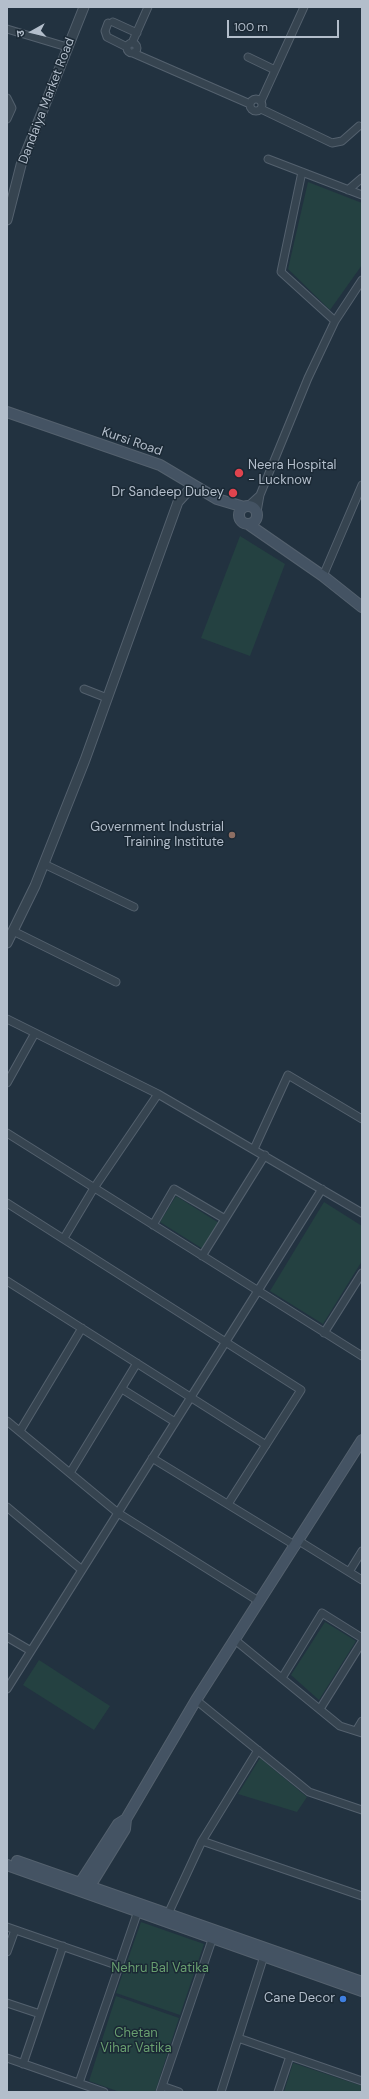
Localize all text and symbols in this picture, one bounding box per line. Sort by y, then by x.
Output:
north arrow [12,12,52,52]
scale bar [229,12,341,38]
text: 100 m [234,19,268,35]
text: उ [13,30,27,38]
street label: Dandaiya Market Road [16,36,78,166]
street label: Kursi Road [100,424,164,460]
place label: Neera Hospital - Lucknow [248,458,337,489]
marker: Neera Hospital - Lucknow [233,467,245,479]
place label: Dr Sandeep Dubey [111,485,224,501]
marker: Dr Sandeep Dubey [227,487,239,499]
place label: Government Industrial Training Institute [90,820,224,851]
marker: Government Industrial Training Institute [227,830,237,840]
park label: Nehru Bal Vatika [111,1961,209,1977]
place label: Cane Decor [264,1991,335,2007]
marker: Cane Decor [338,1994,348,2004]
park label: Chetan Vihar Vatika [100,2026,172,2057]

